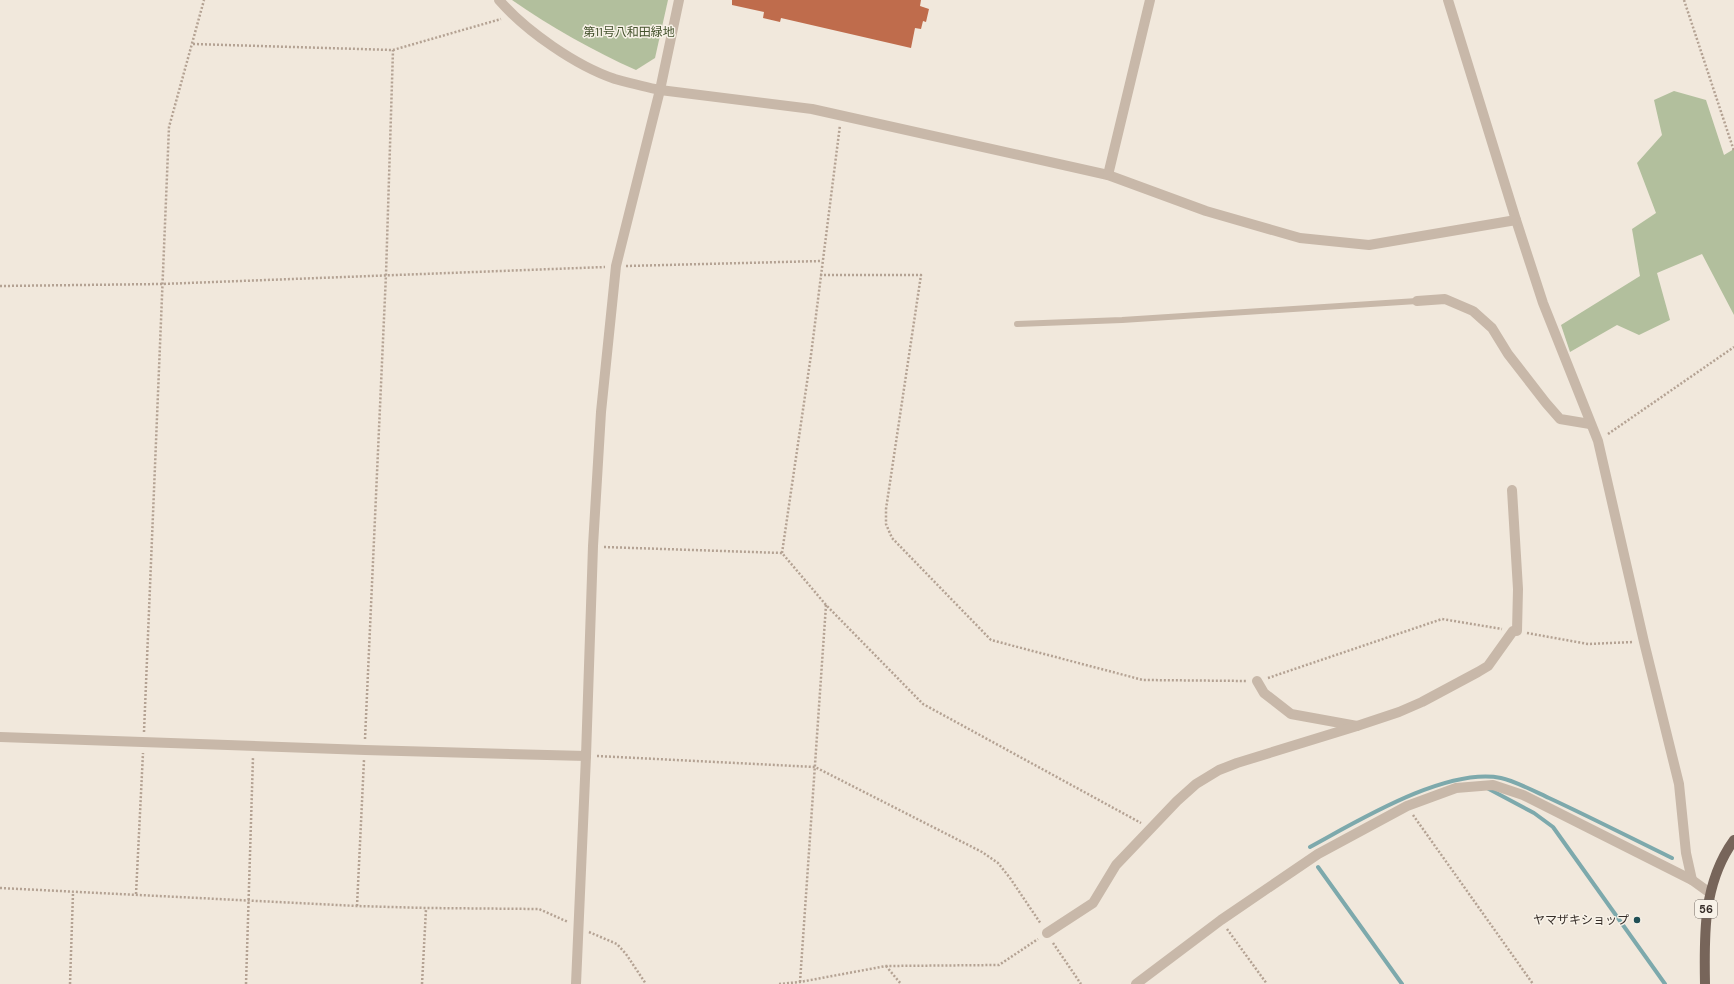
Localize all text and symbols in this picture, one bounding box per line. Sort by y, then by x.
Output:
park label: 第11号八和田緑地 [583,24,675,40]
road number: 56 [1695,900,1717,918]
place label: ヤマザキショップ [1533,912,1629,928]
marker: ヤマザキショップ [1632,915,1642,925]

